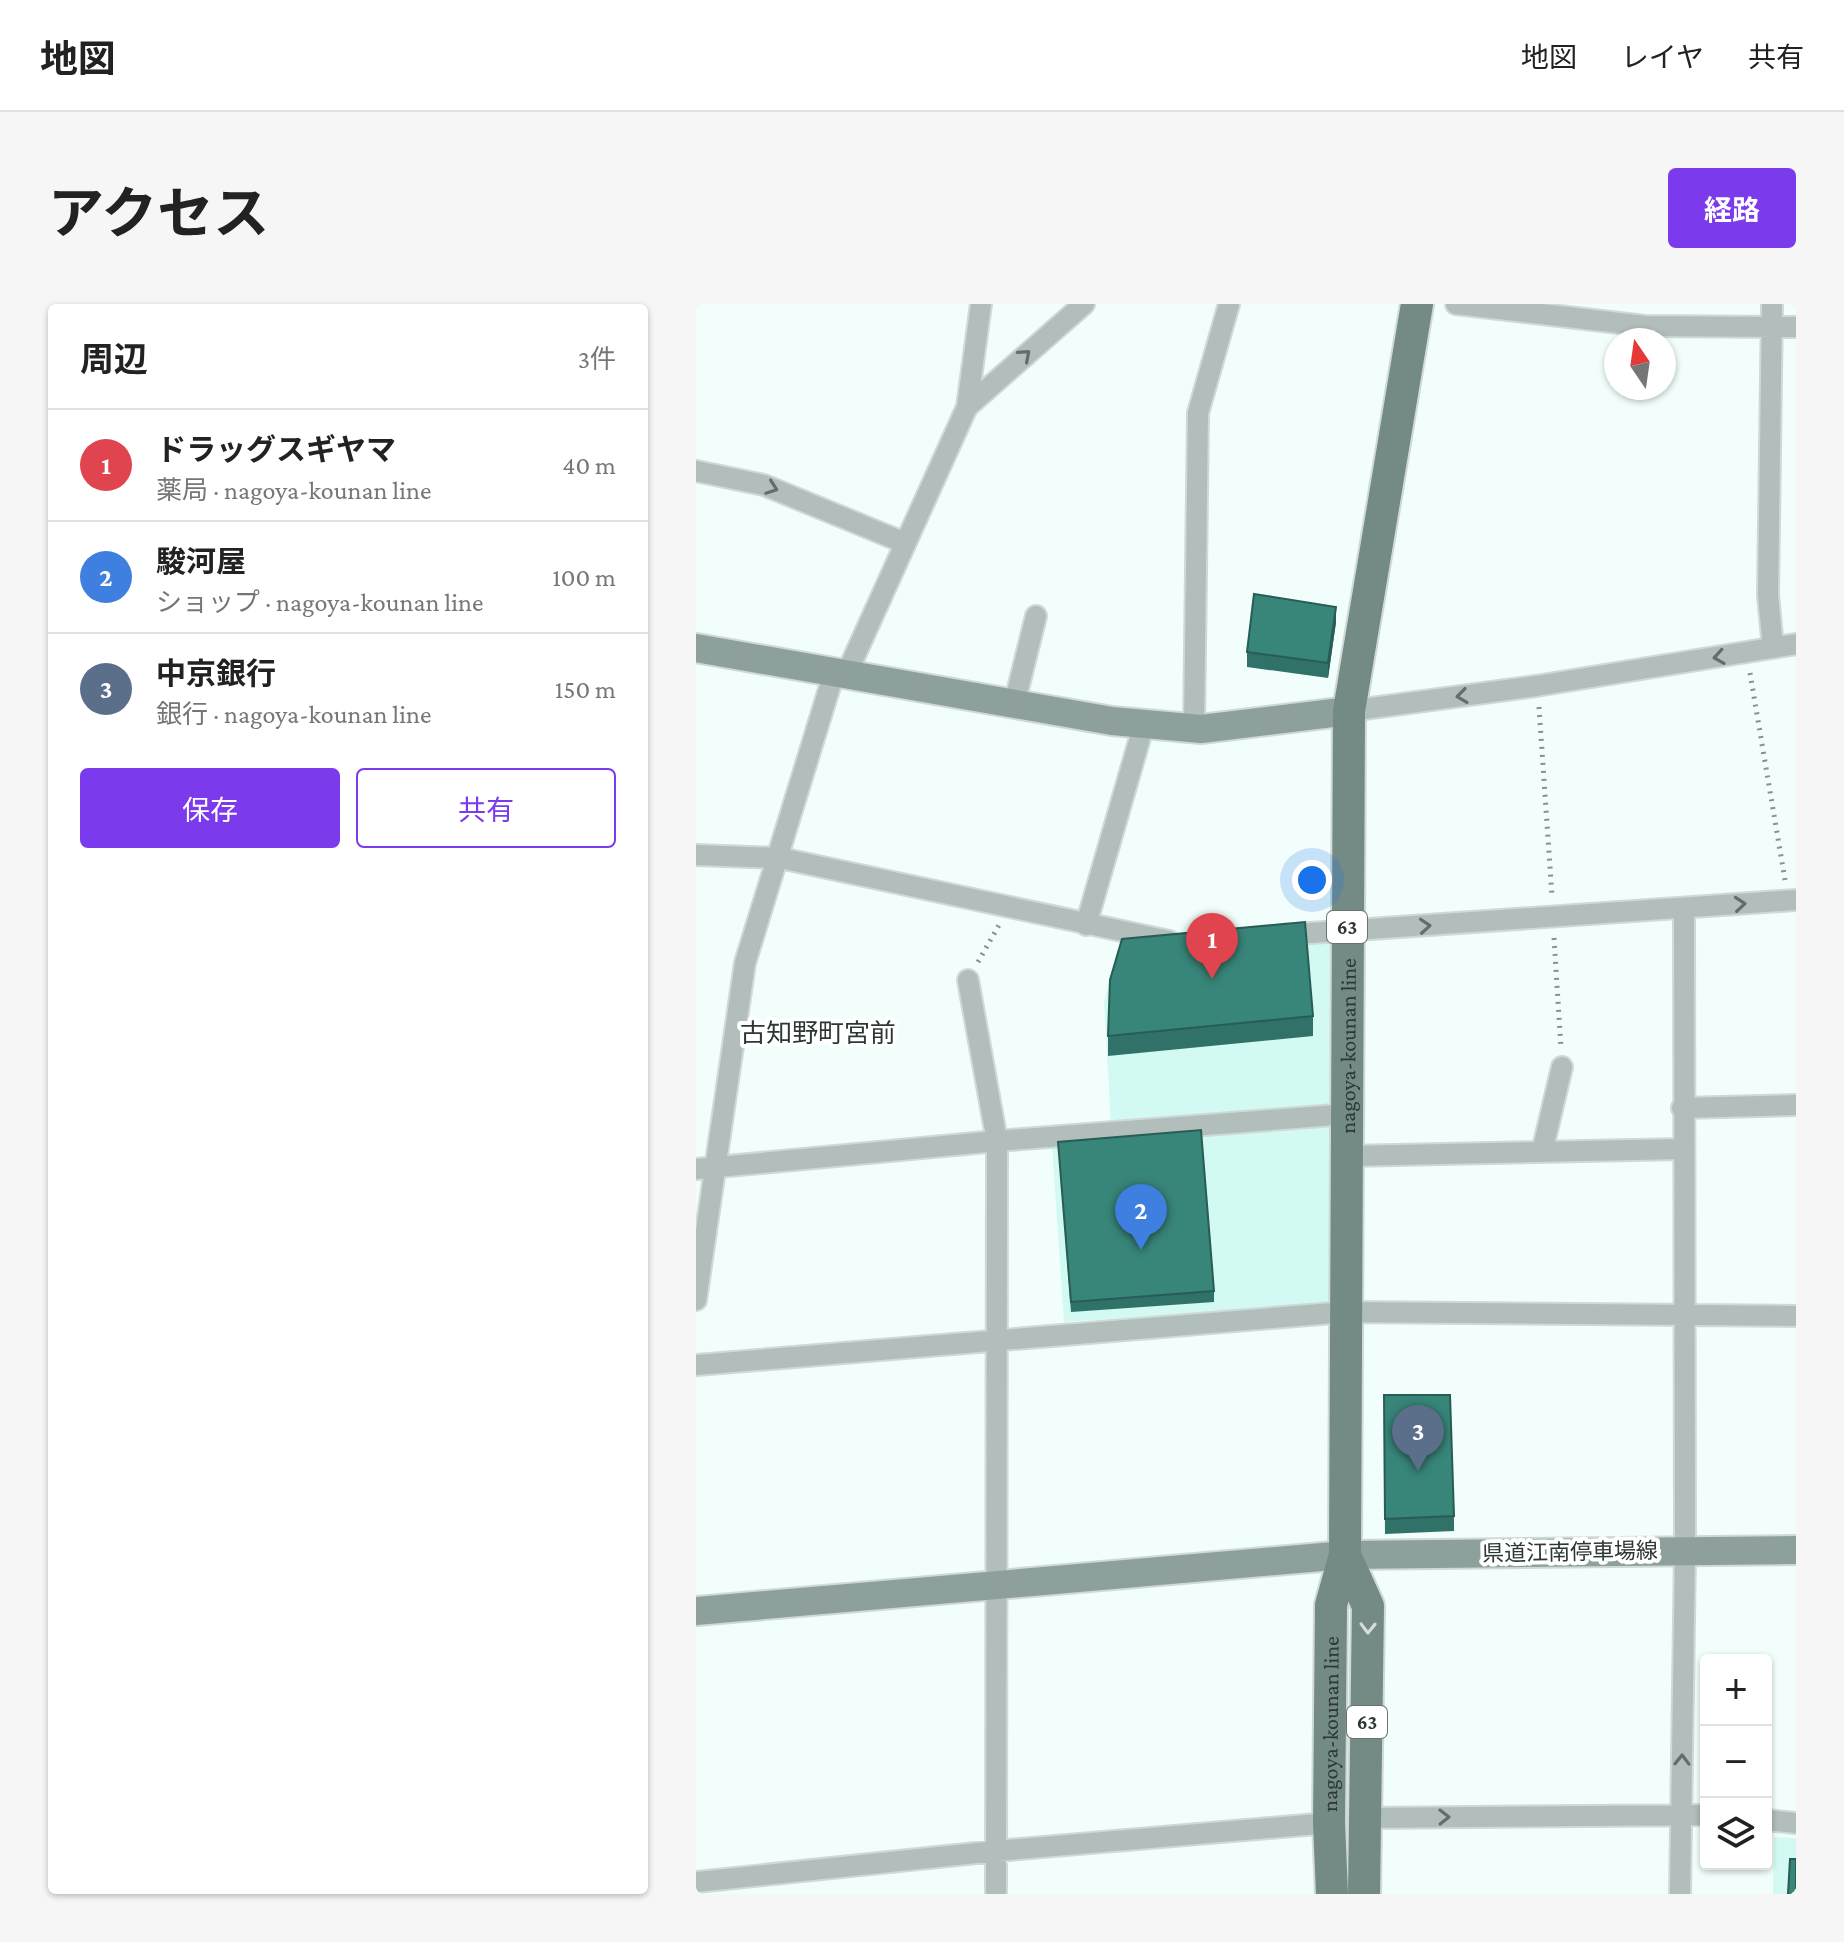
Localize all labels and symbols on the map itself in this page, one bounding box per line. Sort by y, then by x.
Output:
north arrow [1604,328,1676,400]
one-way arrow [1016,351,1031,365]
one-way arrow [764,479,778,495]
one-way arrow [1712,648,1726,665]
one-way arrow [1455,687,1469,704]
your location [1292,860,1332,900]
one-way arrow [1734,896,1747,913]
road number: 63 [1327,911,1367,943]
pin: 1 [1186,913,1238,979]
one-way arrow [1419,918,1432,935]
street label: nagoya-kounan line [1334,958,1360,1134]
district label: 古知野町宮前 [740,1019,896,1048]
pin: 2 [1115,1184,1167,1250]
pin: 3 [1392,1405,1444,1471]
street label: 県道江南停車場線 [1482,1538,1658,1566]
one-way arrow [1359,1622,1377,1635]
street label: nagoya-kounan line [1317,1636,1343,1812]
road number: 63 [1347,1706,1387,1738]
one-way arrow [1673,1753,1691,1766]
one-way arrow [1438,1808,1451,1826]

